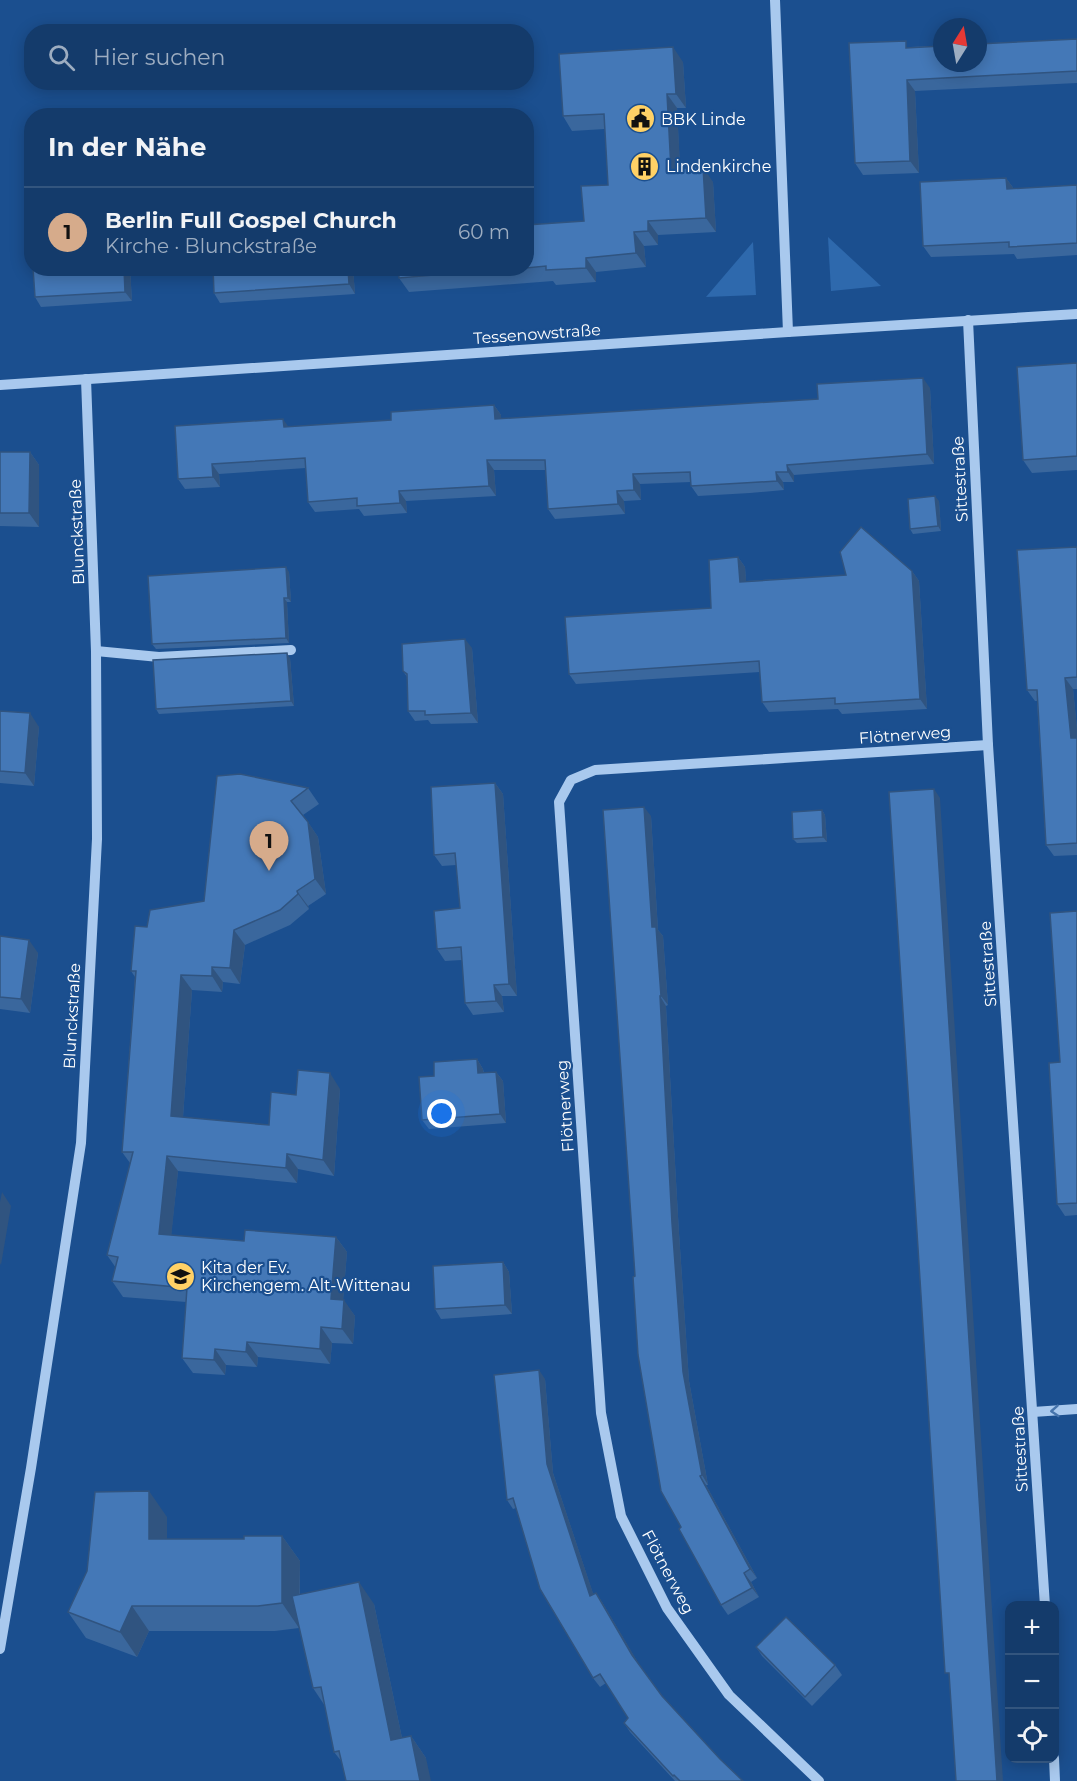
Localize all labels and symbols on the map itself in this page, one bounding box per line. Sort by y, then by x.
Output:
north arrow [933,18,987,72]
public building icon: BBK Linde [624,103,656,135]
place label: BBK Linde [661,110,746,129]
building icon: Lindenkirche [629,150,661,182]
place label: Lindenkirche [666,157,771,176]
street label: Tessenowstraße [473,320,601,348]
street label: Sittestraße [948,436,972,522]
street label: Blunckstraße [66,479,88,585]
street label: Flötnerweg [858,722,952,748]
pin: 1 [250,822,288,871]
street label: Sittestraße [976,920,1000,1008]
street label: Blunckstraße [60,963,84,1069]
street label: Flötnerweg [552,1059,578,1153]
your location [427,1099,456,1128]
place label: Kita der Ev. Kirchengem. Alt-Wittenau [201,1258,411,1295]
school or university icon: Kita der Ev. Kirchengem. Alt-Wittenau [164,1260,196,1292]
one-way arrow [1051,1404,1060,1417]
street label: Sittestraße [1008,1406,1032,1492]
street label: Flötnerweg [638,1527,698,1617]

